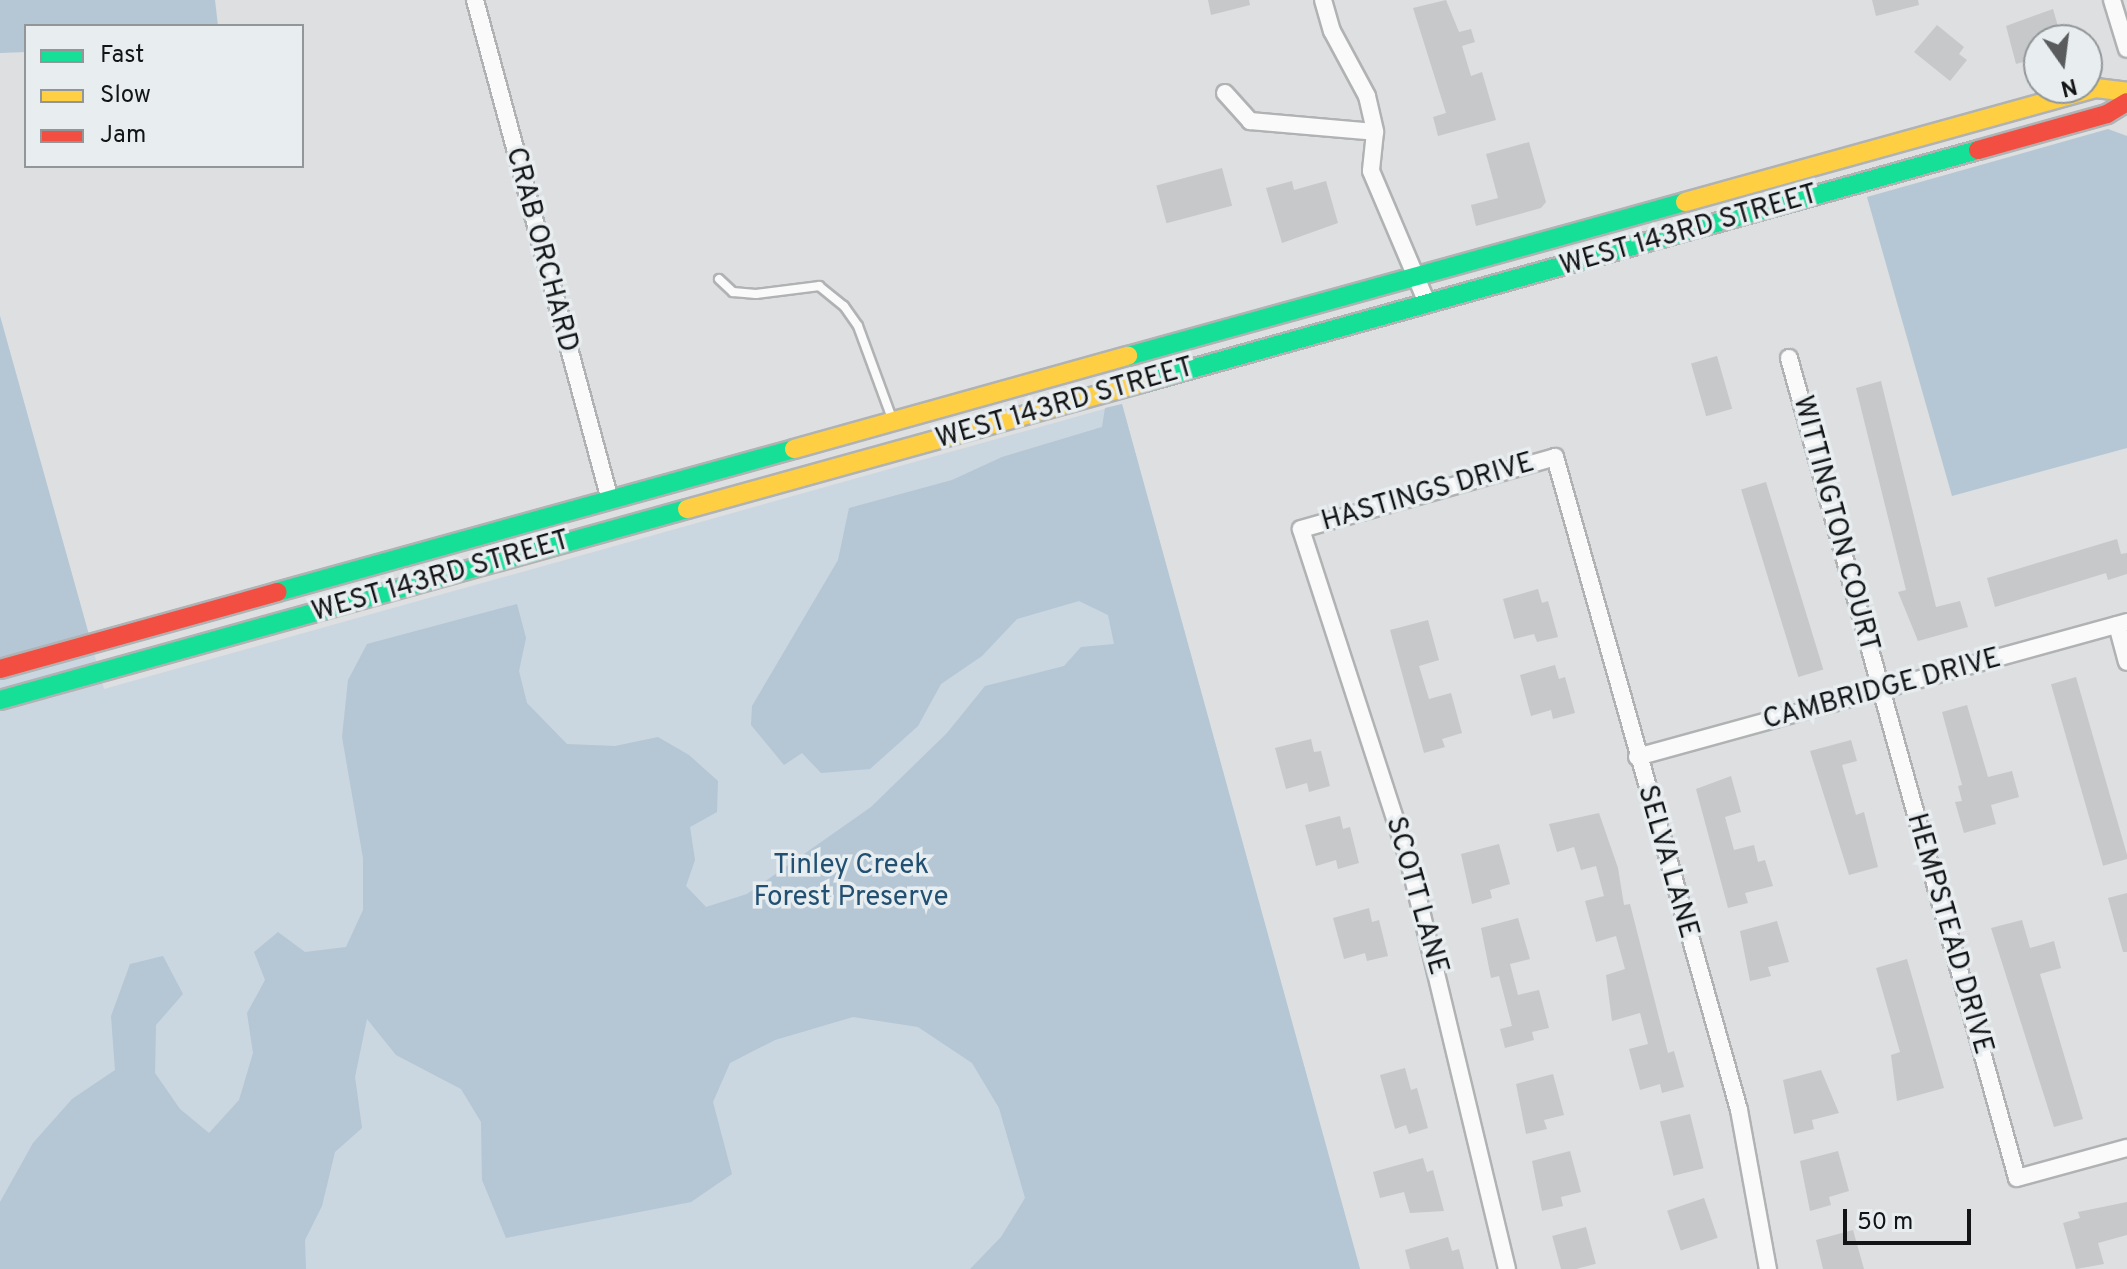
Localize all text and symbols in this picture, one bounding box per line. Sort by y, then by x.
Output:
legend [24,24,304,168]
north arrow [2023,24,2103,104]
text: Fast [100,41,144,71]
text: N [2058,71,2079,101]
text: Slow [100,81,151,111]
text: Jam [100,121,146,151]
street label: CRAB ORCHARD [497,144,585,356]
street label: WEST 143RD STREET [1556,178,1822,284]
street label: WEST 143RD STREET [932,351,1198,457]
street label: WITTINGTON COURT [1785,392,1885,656]
street label: HASTINGS DRIVE [1318,447,1538,539]
street label: WEST 143RD STREET [308,524,574,630]
street label: CAMBRIDGE DRIVE [1759,642,2005,738]
street label: SELVA LANE [1629,781,1705,943]
street label: HEMPSTEAD DRIVE [1899,810,1999,1058]
street label: SCOTT LANE [1377,813,1455,979]
park label: Tinley Creek Forest Preserve [753,849,949,915]
scale bar [1847,1193,1975,1243]
text: 50 m [1857,1208,1913,1238]

